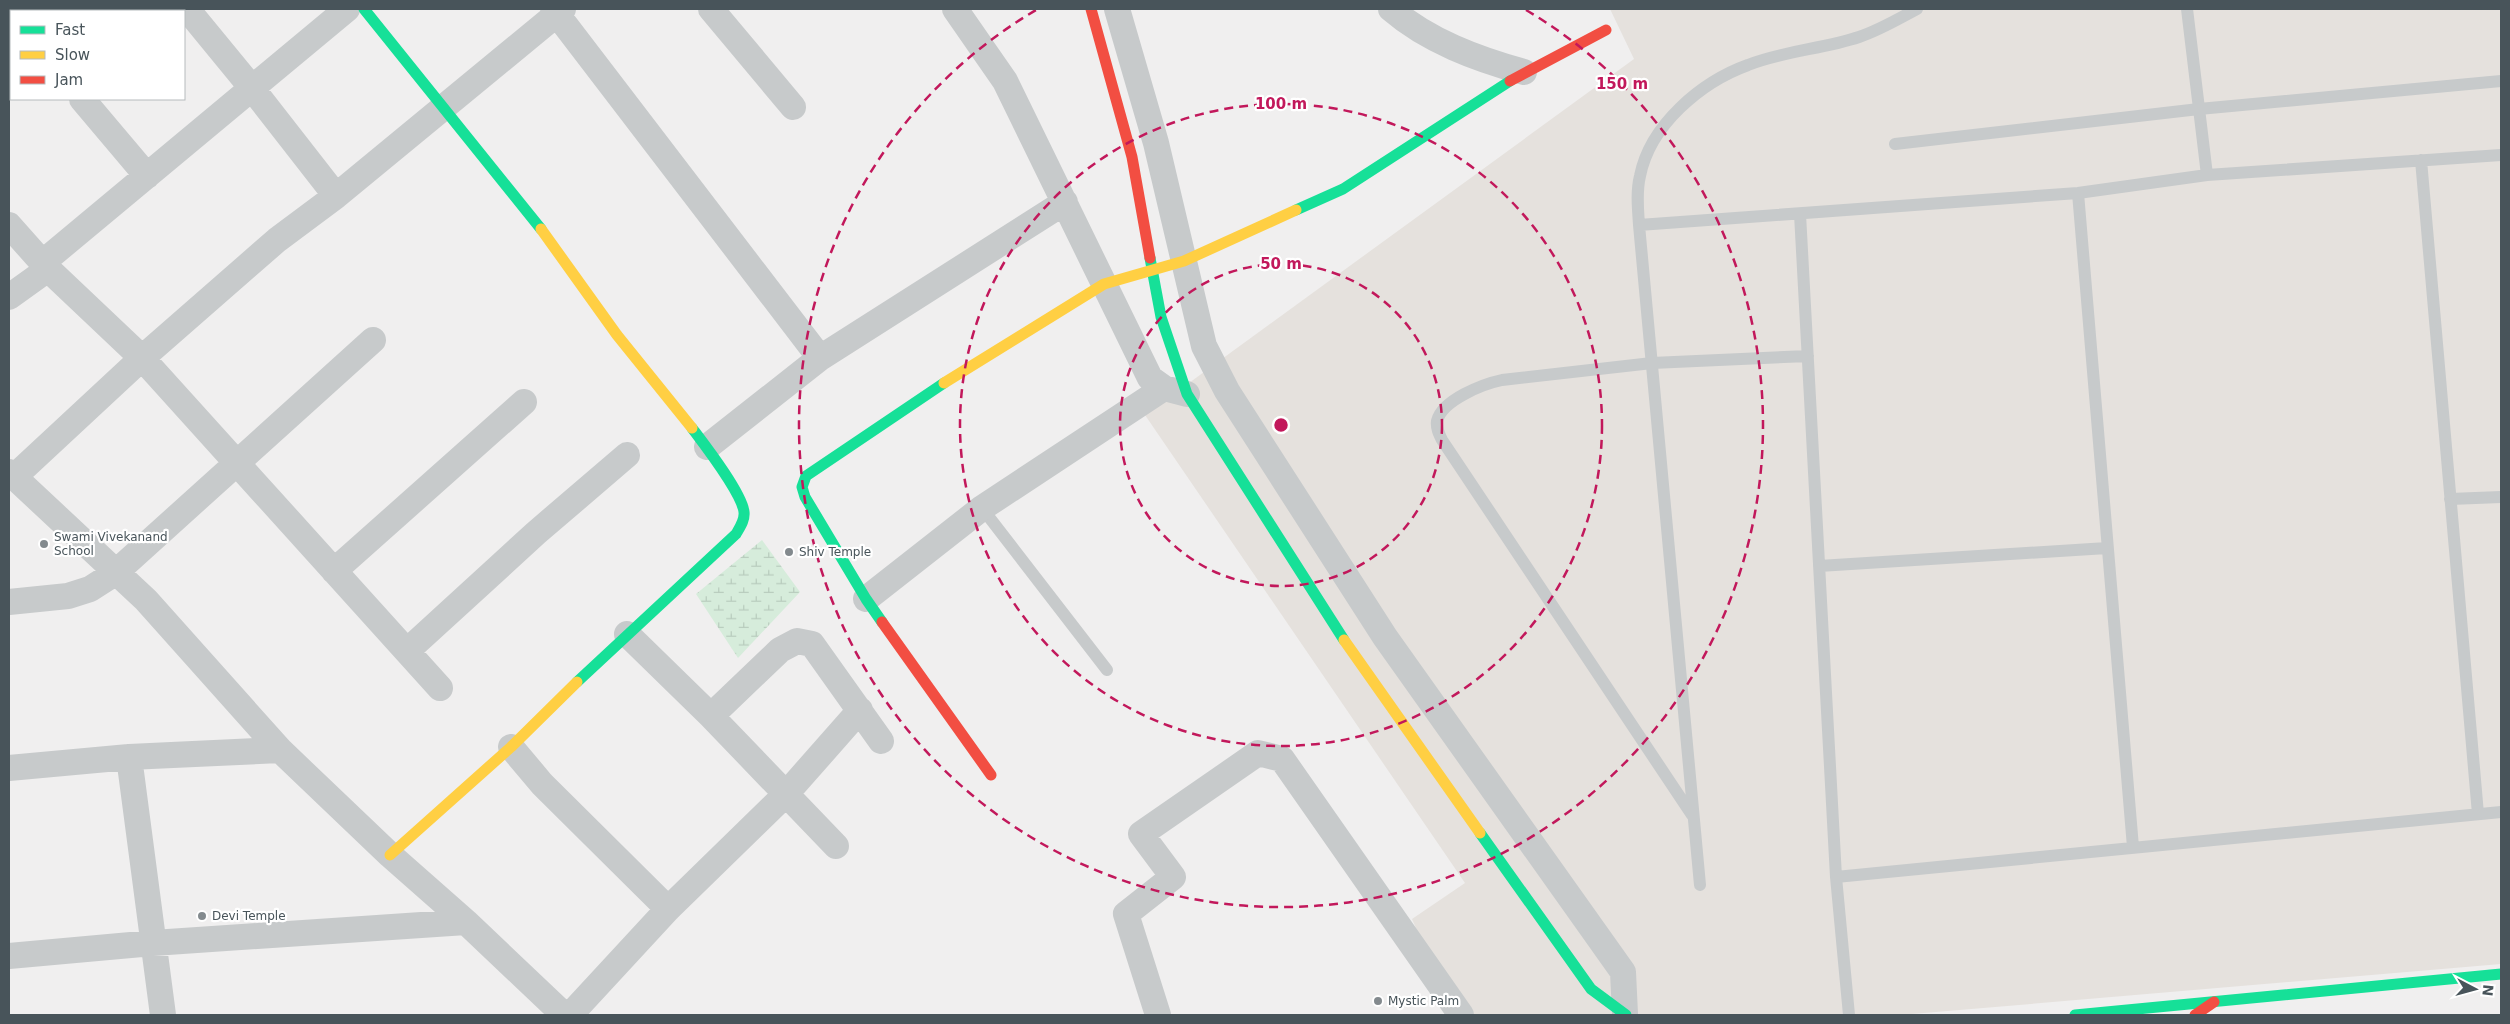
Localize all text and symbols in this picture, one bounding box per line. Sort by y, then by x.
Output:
legend [10,10,185,100]
text: Fast [55,21,85,39]
text: Slow [55,46,90,64]
text: Jam [54,71,83,89]
text: 150 m [1596,75,1648,93]
text: 100 m [1255,95,1307,113]
text: 50 m [1260,255,1302,273]
centre of rings [1272,416,1290,434]
place label: Swami Vivekanand School [54,530,168,558]
marker: Swami Vivekanand School [38,538,50,550]
place label: Shiv Temple [799,545,871,559]
marker: Shiv Temple [783,546,795,558]
place label: Devi Temple [212,909,286,923]
marker: Devi Temple [196,910,208,922]
north arrow [2450,964,2500,1014]
text: N [2479,984,2496,997]
place label: Mystic Palm [1388,994,1459,1008]
marker: Mystic Palm [1372,995,1384,1007]

